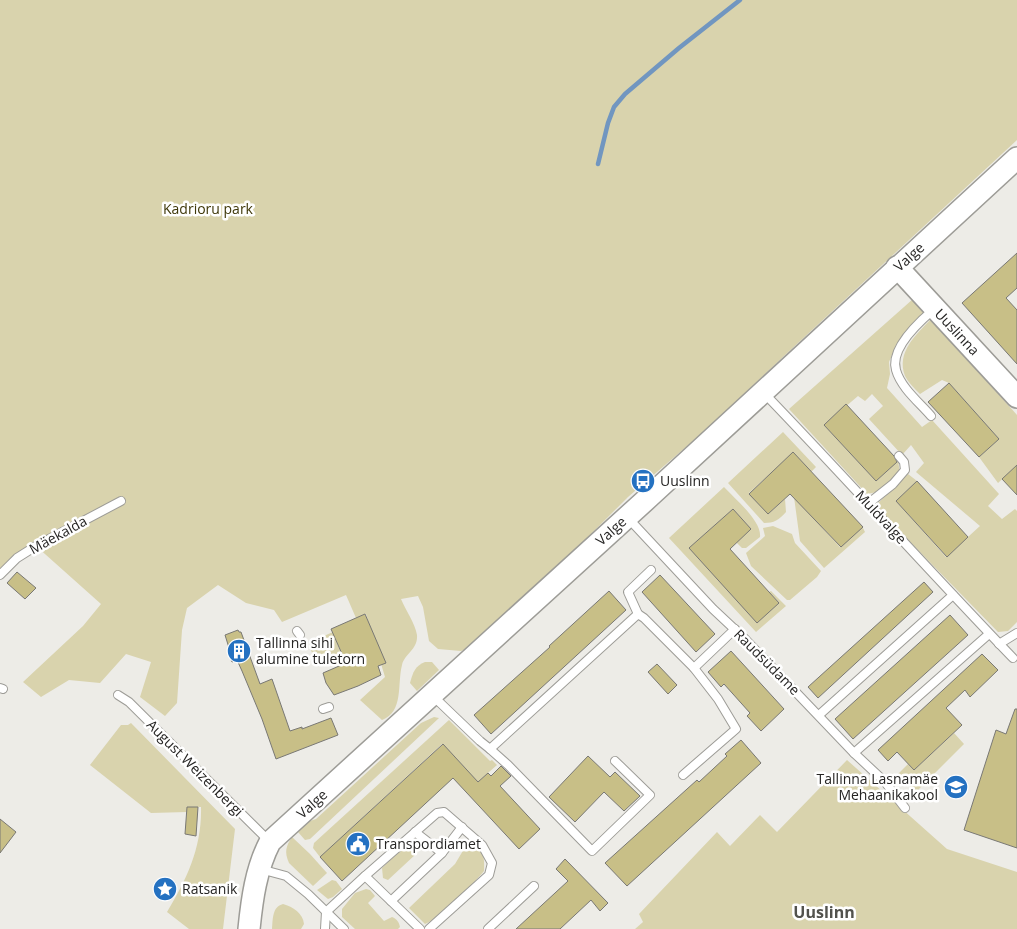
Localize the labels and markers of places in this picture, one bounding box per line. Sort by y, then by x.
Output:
bus stop icon: Uuslinn [630,468,656,494]
place label: Uuslinn [660,471,710,490]
place label: Tallinna sihi alumine tuletorn [256,633,365,668]
building icon: Tallinna sihi alumine tuletorn [226,638,252,664]
place label: Tallinna Lasnamäe Mehaanikakool [817,769,938,804]
school or university icon: Tallinna Lasnamäe Mehaanikakool [943,774,969,800]
public building icon: Transpordiamet [345,831,371,857]
place label: Transpordiamet [376,834,481,853]
place icon: Ratsanik [152,876,178,902]
place label: Ratsanik [182,879,238,898]

